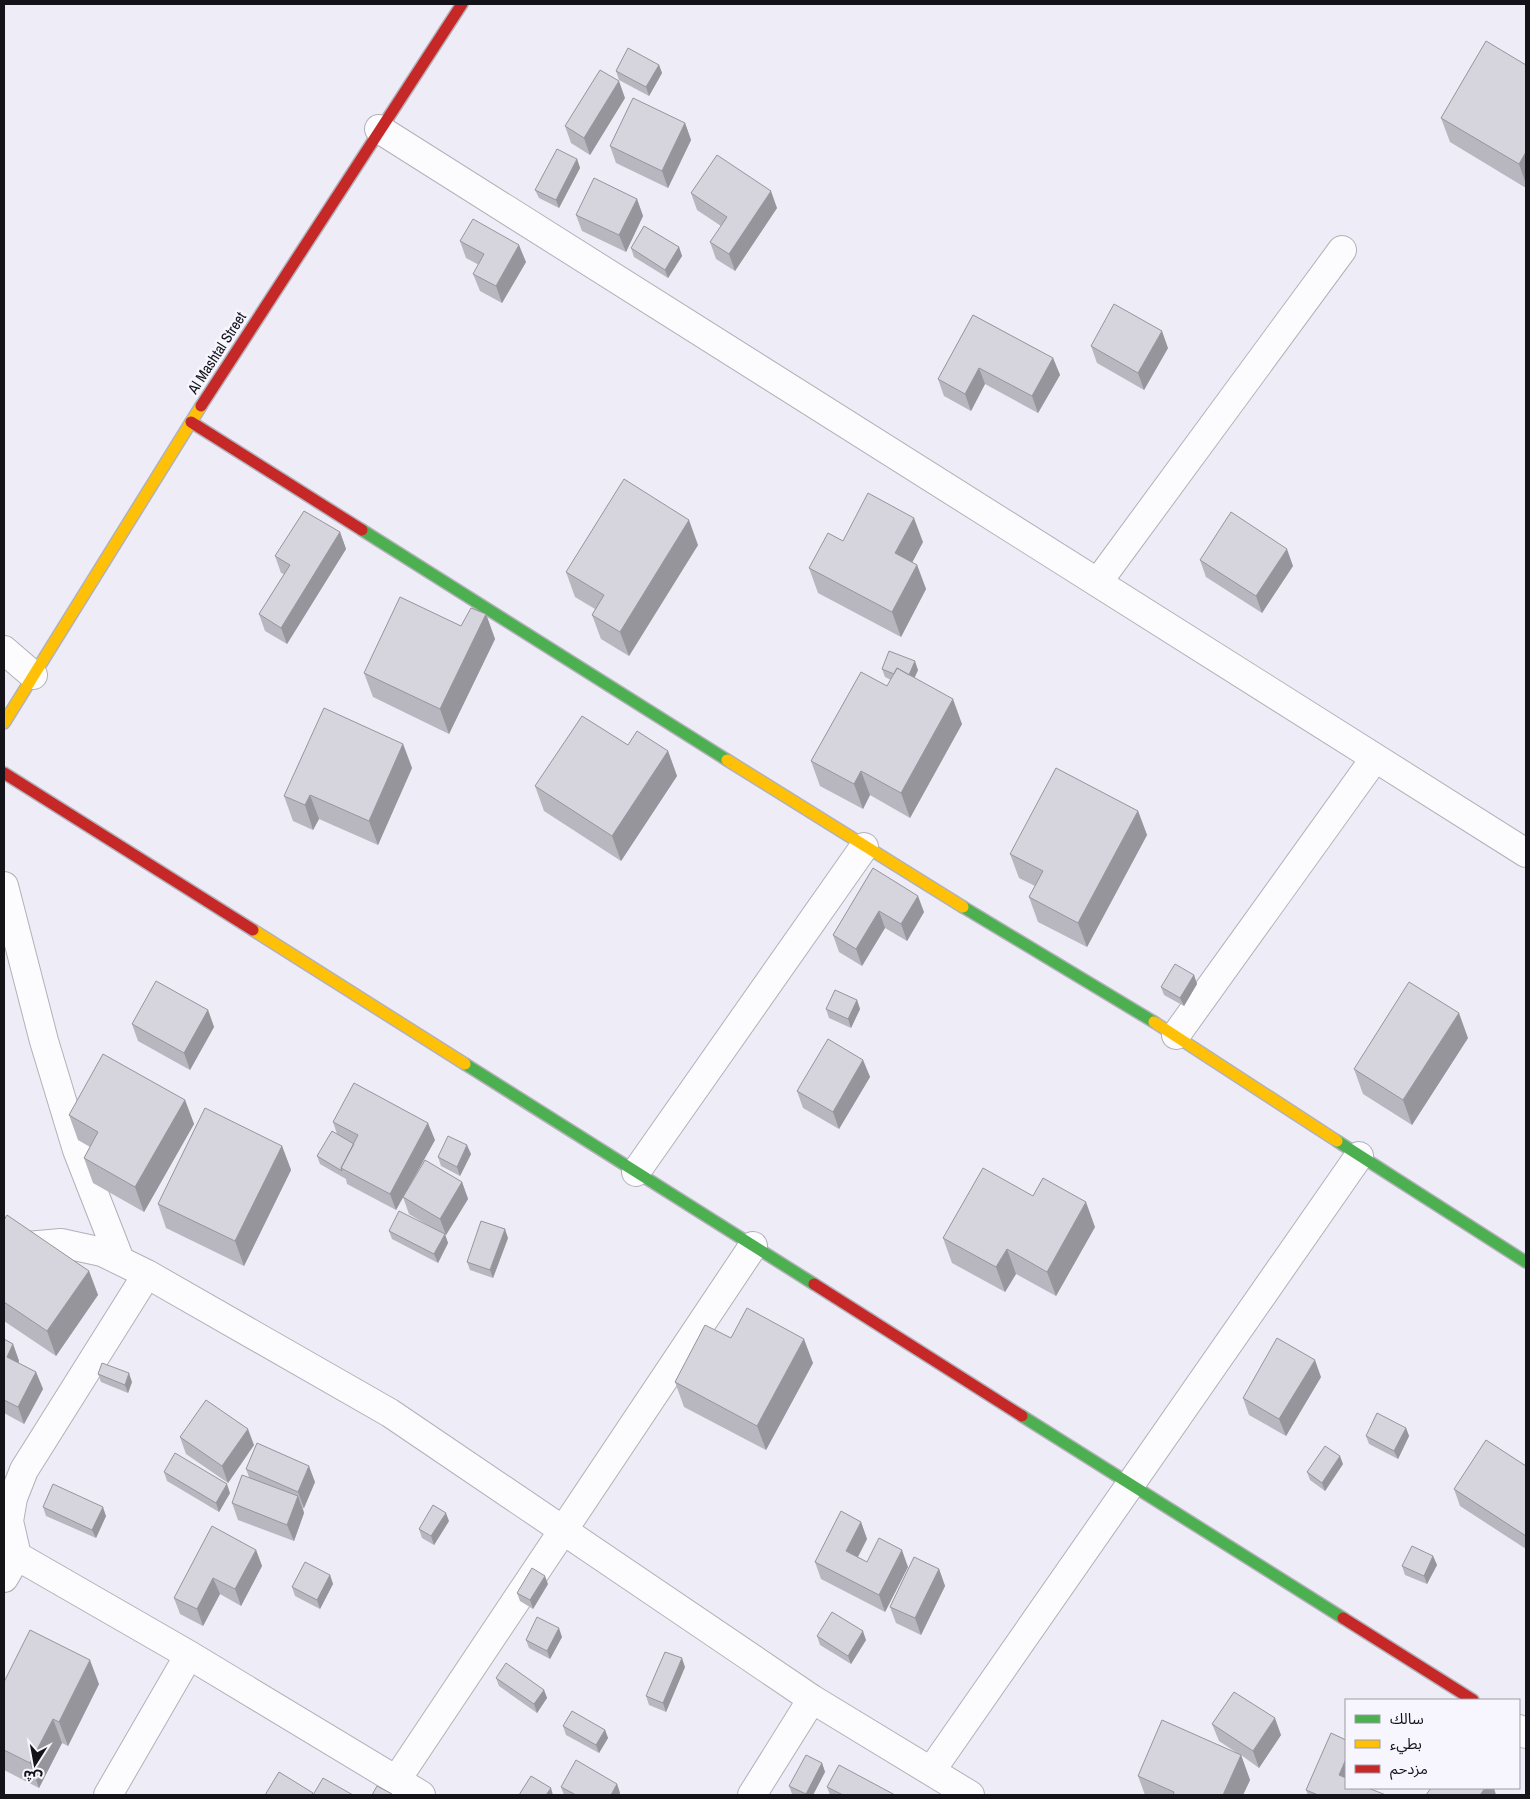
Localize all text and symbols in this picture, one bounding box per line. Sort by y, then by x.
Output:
street label: Al Mashtal Street [182,307,251,399]
legend [1345,1699,1520,1789]
text: سالك [1390,1708,1424,1729]
text: بطيء [1390,1733,1422,1755]
north arrow [10,1739,60,1789]
text: مزدحم [1390,1758,1428,1780]
text: ش [21,1766,44,1787]

